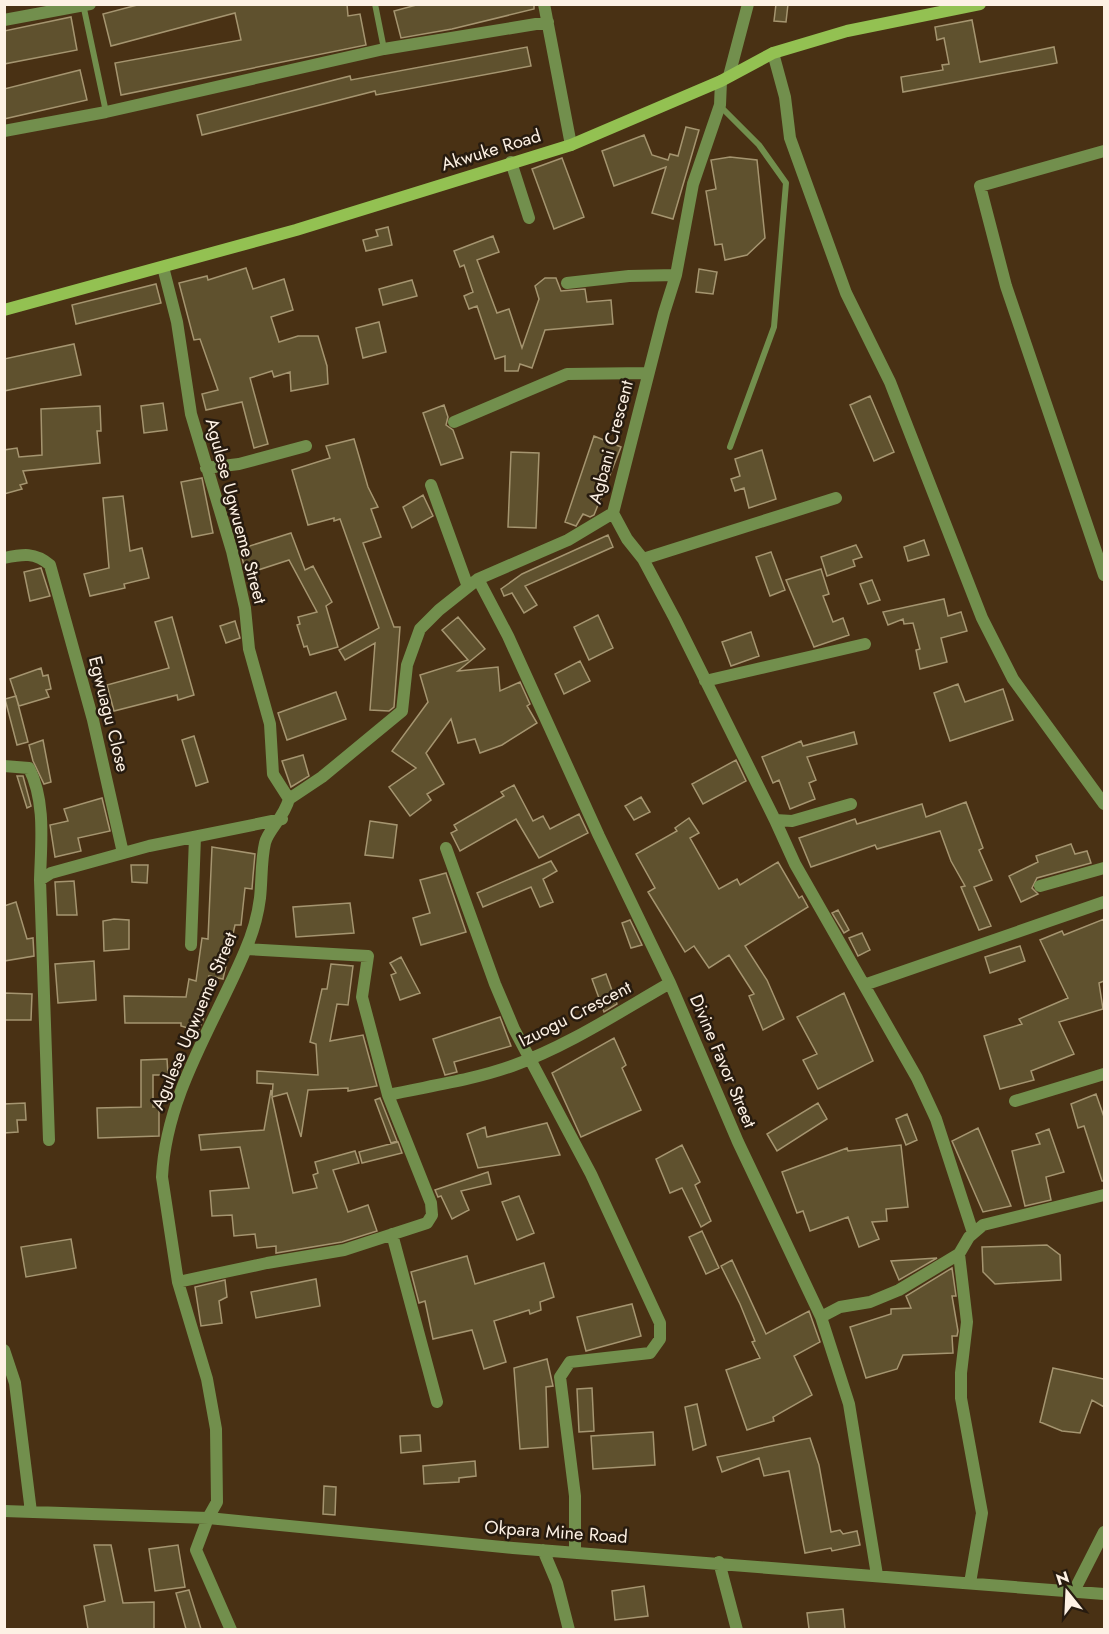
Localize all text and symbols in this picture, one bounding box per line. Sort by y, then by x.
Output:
street label: Akwuke Road [438,123,544,177]
street label: Agbani Crescent [582,377,640,507]
street label: Agulese Ugwueme Street [199,415,273,607]
street label: Egwuagu Close [82,653,136,775]
street label: Agulese Ugwueme Street [145,927,244,1114]
street label: Izuogu Crescent [514,974,636,1054]
street label: Divine Favor Street [683,990,763,1132]
street label: Okpara Mine Road [484,1514,628,1550]
north arrow [1037,1562,1097,1622]
text: N [1053,1565,1072,1591]

